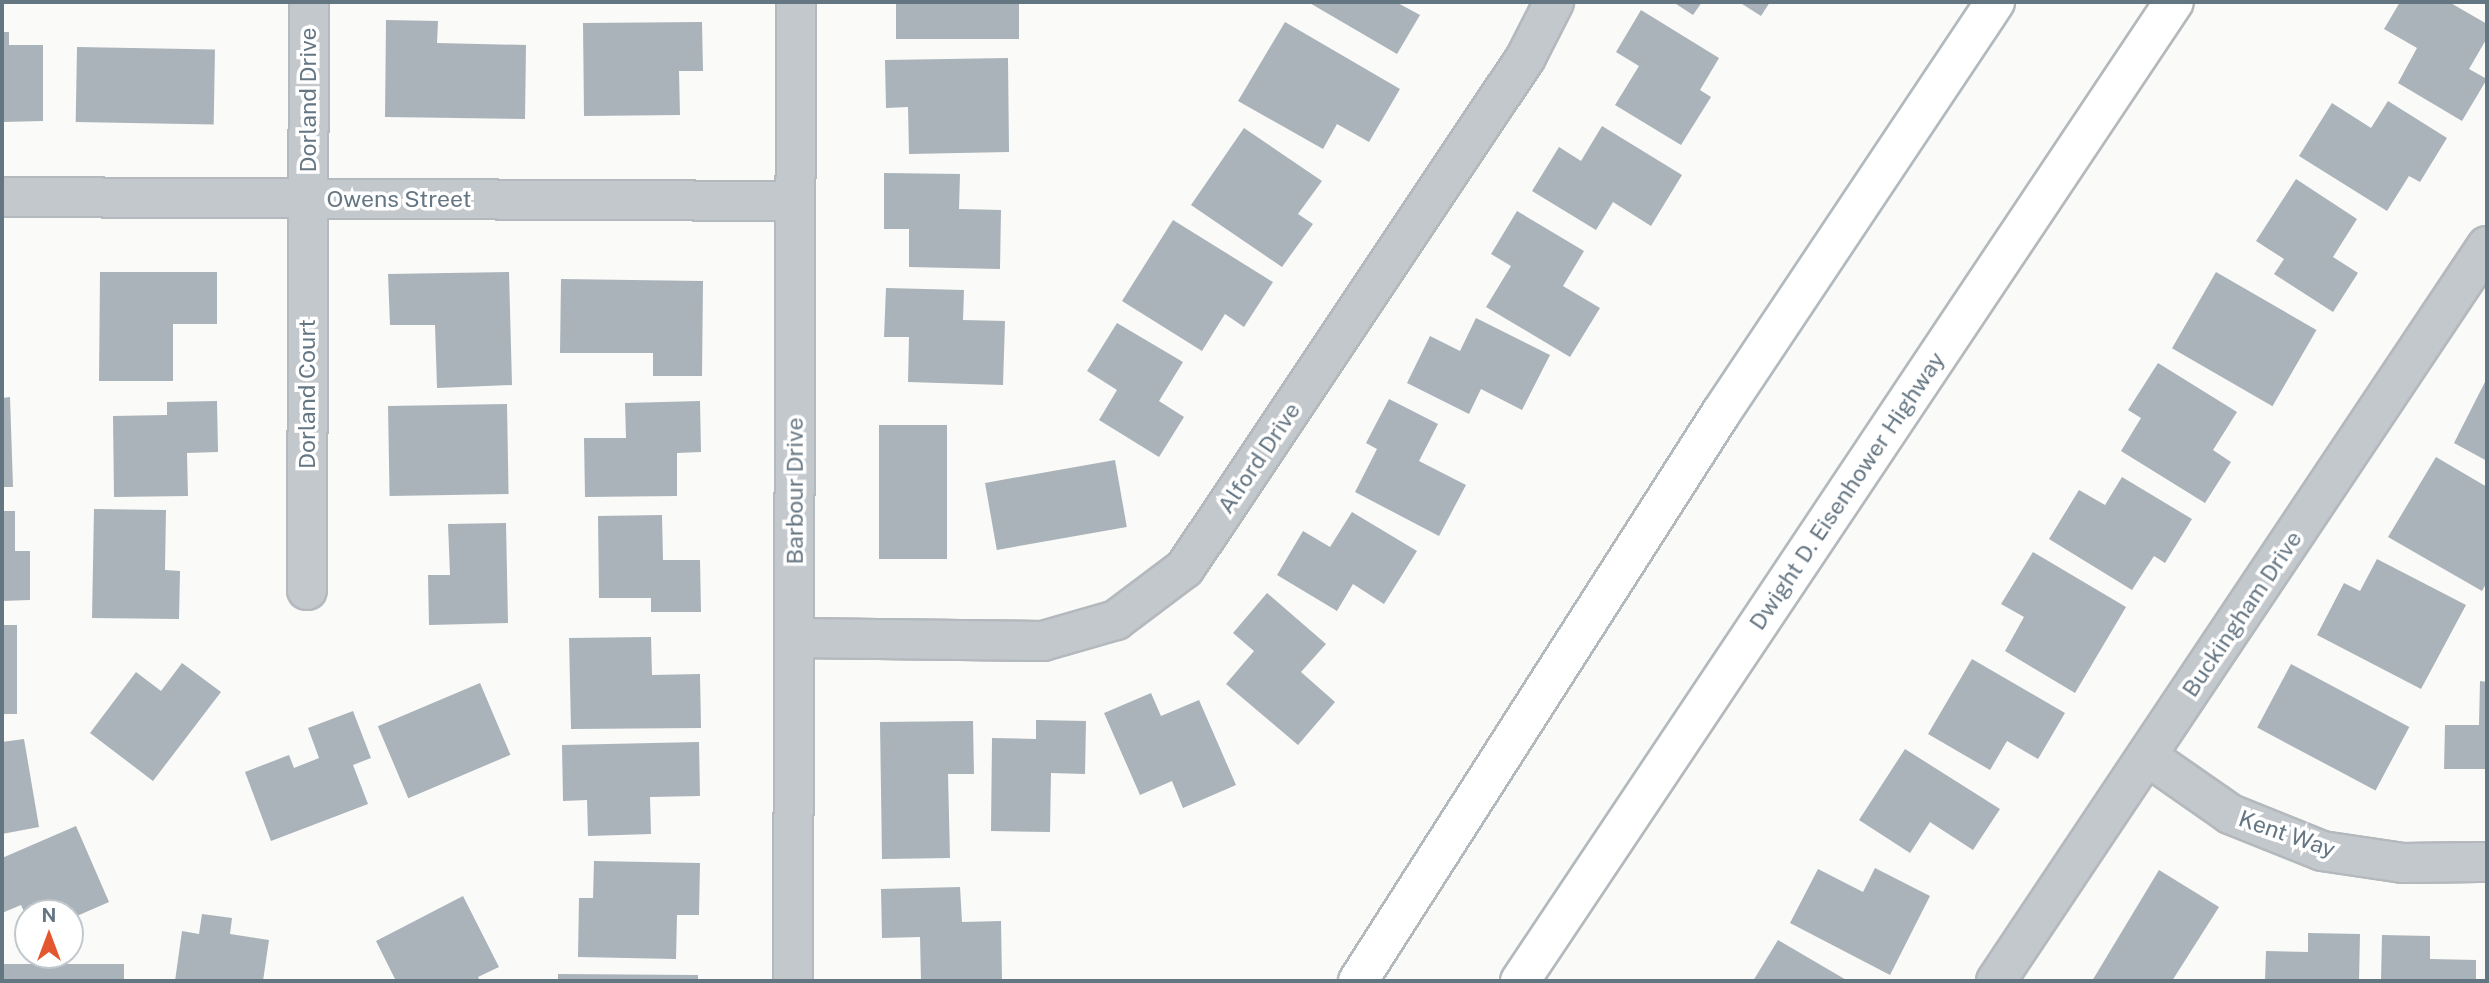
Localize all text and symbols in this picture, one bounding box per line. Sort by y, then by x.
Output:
street label: Dorland Drive [294,27,322,173]
street label: Owens Street [326,185,472,213]
street label: Dorland Court [293,319,321,469]
street label: Dwight D. Eisenhower Highway [1743,347,1951,635]
street label: Alford Drive [1212,397,1306,519]
street label: Barbour Drive [781,418,809,564]
street label: Buckingham Drive [2176,526,2308,702]
street label: Kent Way [2235,805,2339,863]
north arrow [14,899,84,969]
text: N [42,904,56,926]

